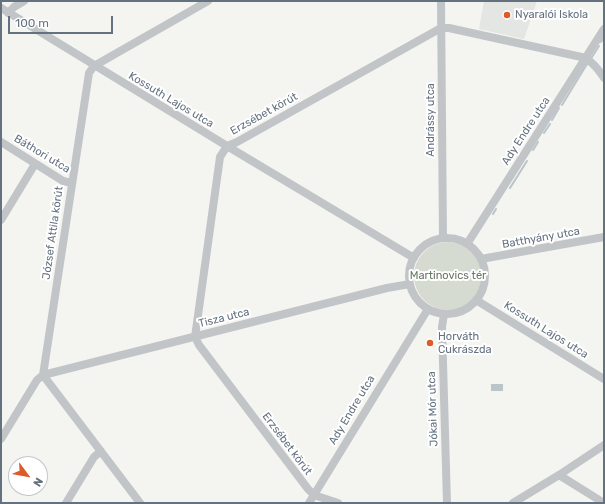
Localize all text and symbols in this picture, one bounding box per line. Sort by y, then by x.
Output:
scale bar [10,8,115,34]
place label: Nyaralói Iskola [515,8,588,22]
marker: Nyaralói Iskola [502,10,512,20]
text: 100 m [15,16,49,30]
street label: Kossuth Lajos utca [126,69,216,131]
street label: Andrássy utca [424,83,438,157]
street label: Erzsébet körút [228,90,300,138]
street label: Ady Endre utca [499,94,553,168]
street label: Báthori utca [11,132,73,176]
street label: József Attila körút [40,186,66,280]
street label: Batthyány utca [501,225,581,251]
park label: Martinovics tér [410,269,486,283]
street label: Kossuth Lajos utca [501,299,591,361]
street label: Tisza utca [197,305,251,331]
place label: Horváth Cukrászda [438,330,492,356]
marker: Horváth Cukrászda [425,338,435,348]
street label: Jókai Mór utca [425,371,441,447]
street label: Ady Endre utca [326,373,378,447]
street label: Erzsébet körút [259,410,315,478]
north arrow [8,456,48,496]
text: N [30,475,45,489]

